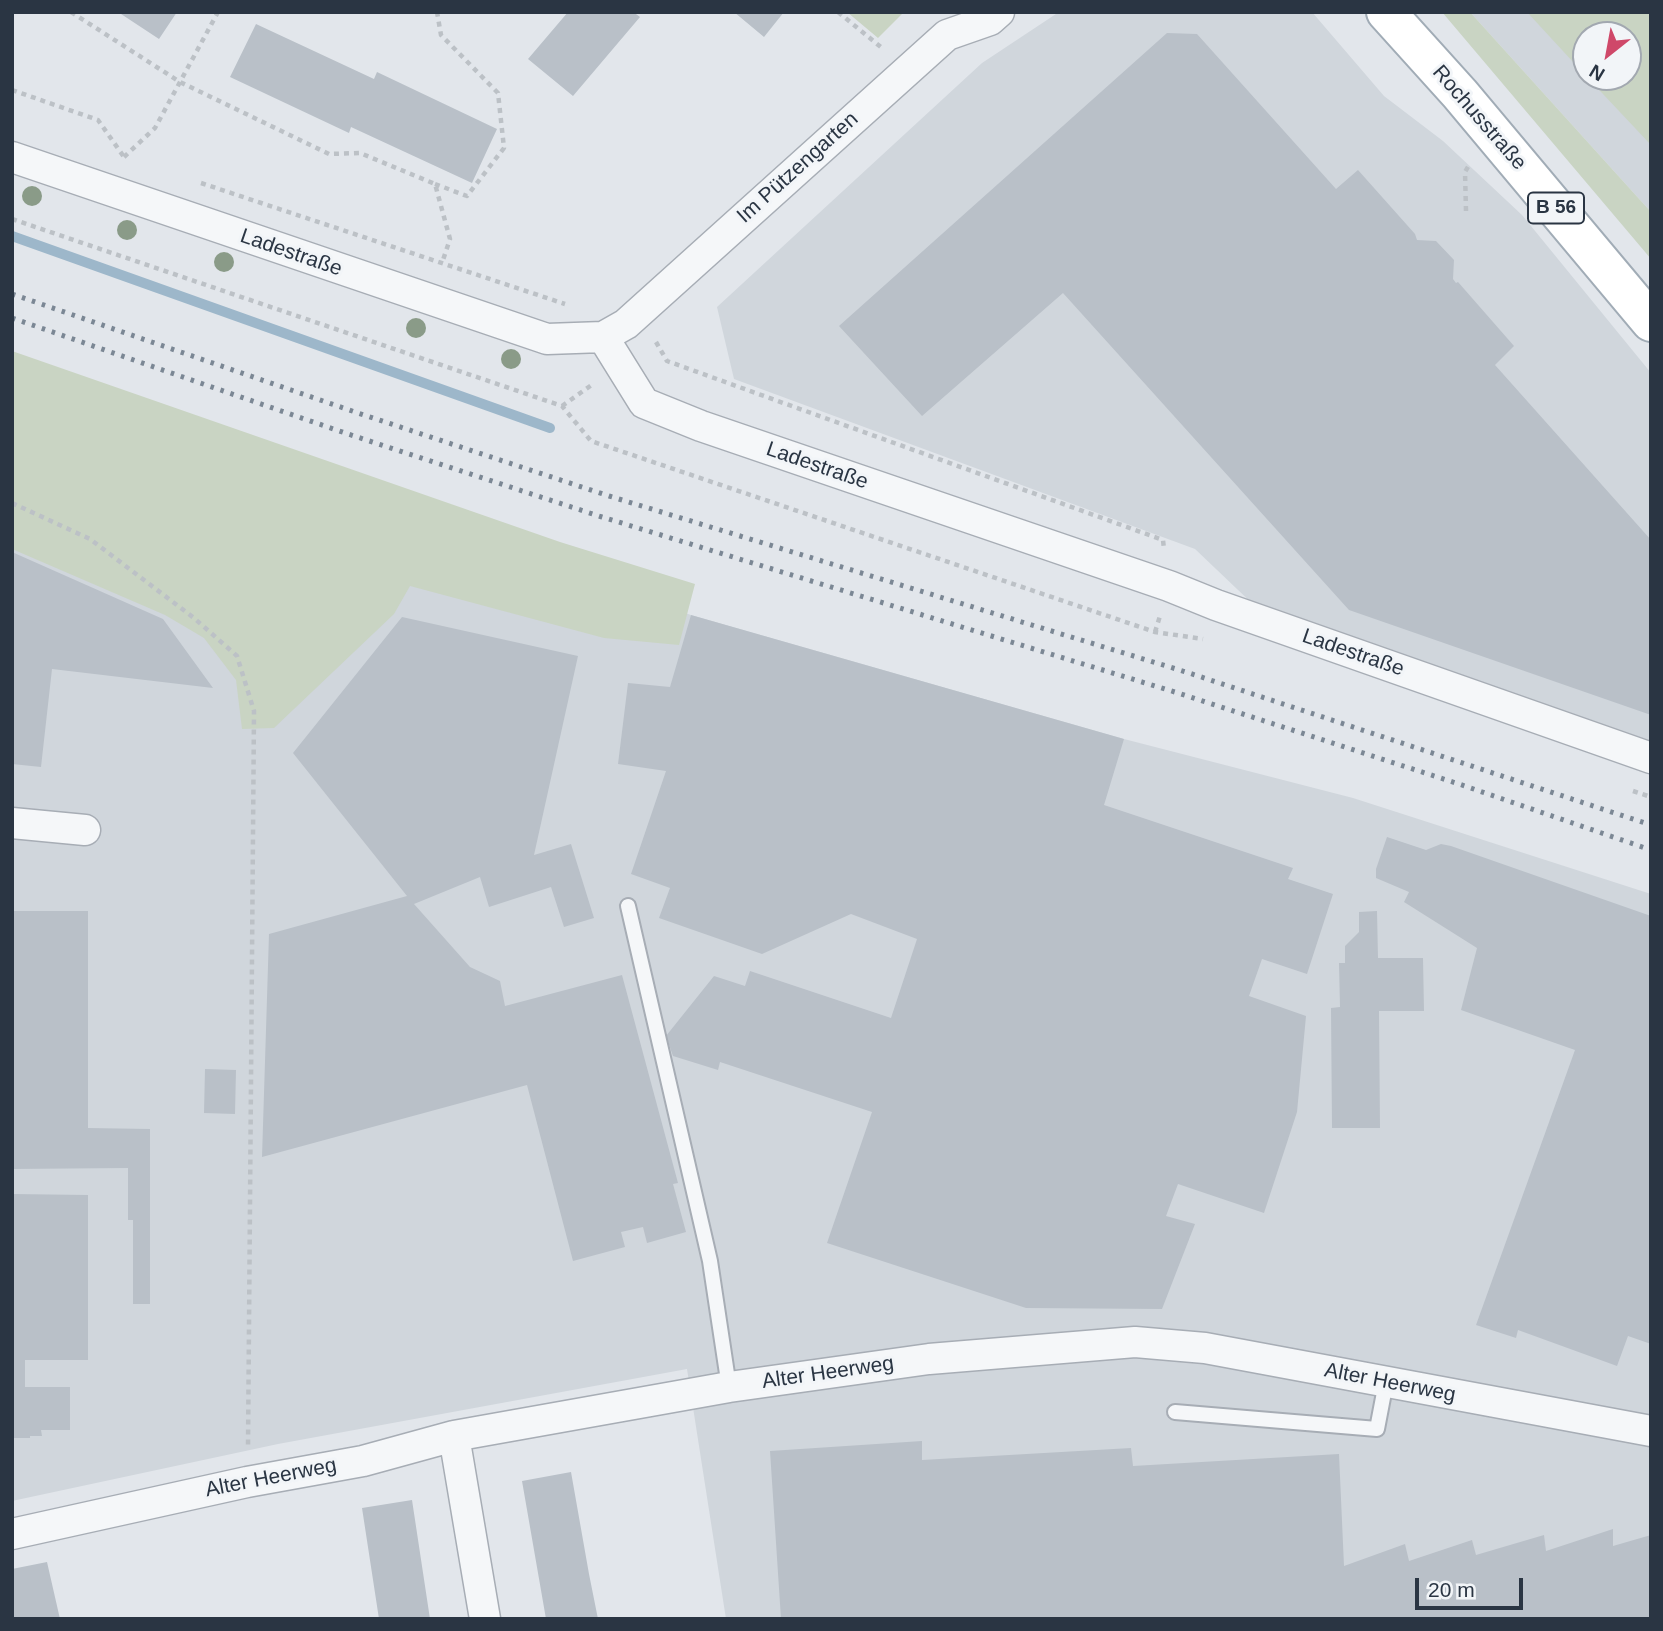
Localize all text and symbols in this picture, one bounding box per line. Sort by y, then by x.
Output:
north arrow [1572,21,1642,91]
street label: Rochusstraße [1427,60,1531,176]
text: N [1586,60,1608,85]
street label: Im Pützengarten [732,107,864,229]
road number: B 56 [1528,192,1584,224]
street label: Ladestraße [237,224,345,282]
street label: Ladestraße [763,437,871,495]
street label: Ladestraße [1299,624,1407,682]
street label: Alter Heerweg [760,1351,896,1395]
street label: Alter Heerweg [1322,1358,1458,1408]
street label: Alter Heerweg [203,1453,339,1503]
scale bar [1418,1564,1526,1608]
text: 20 m [1428,1578,1475,1601]

